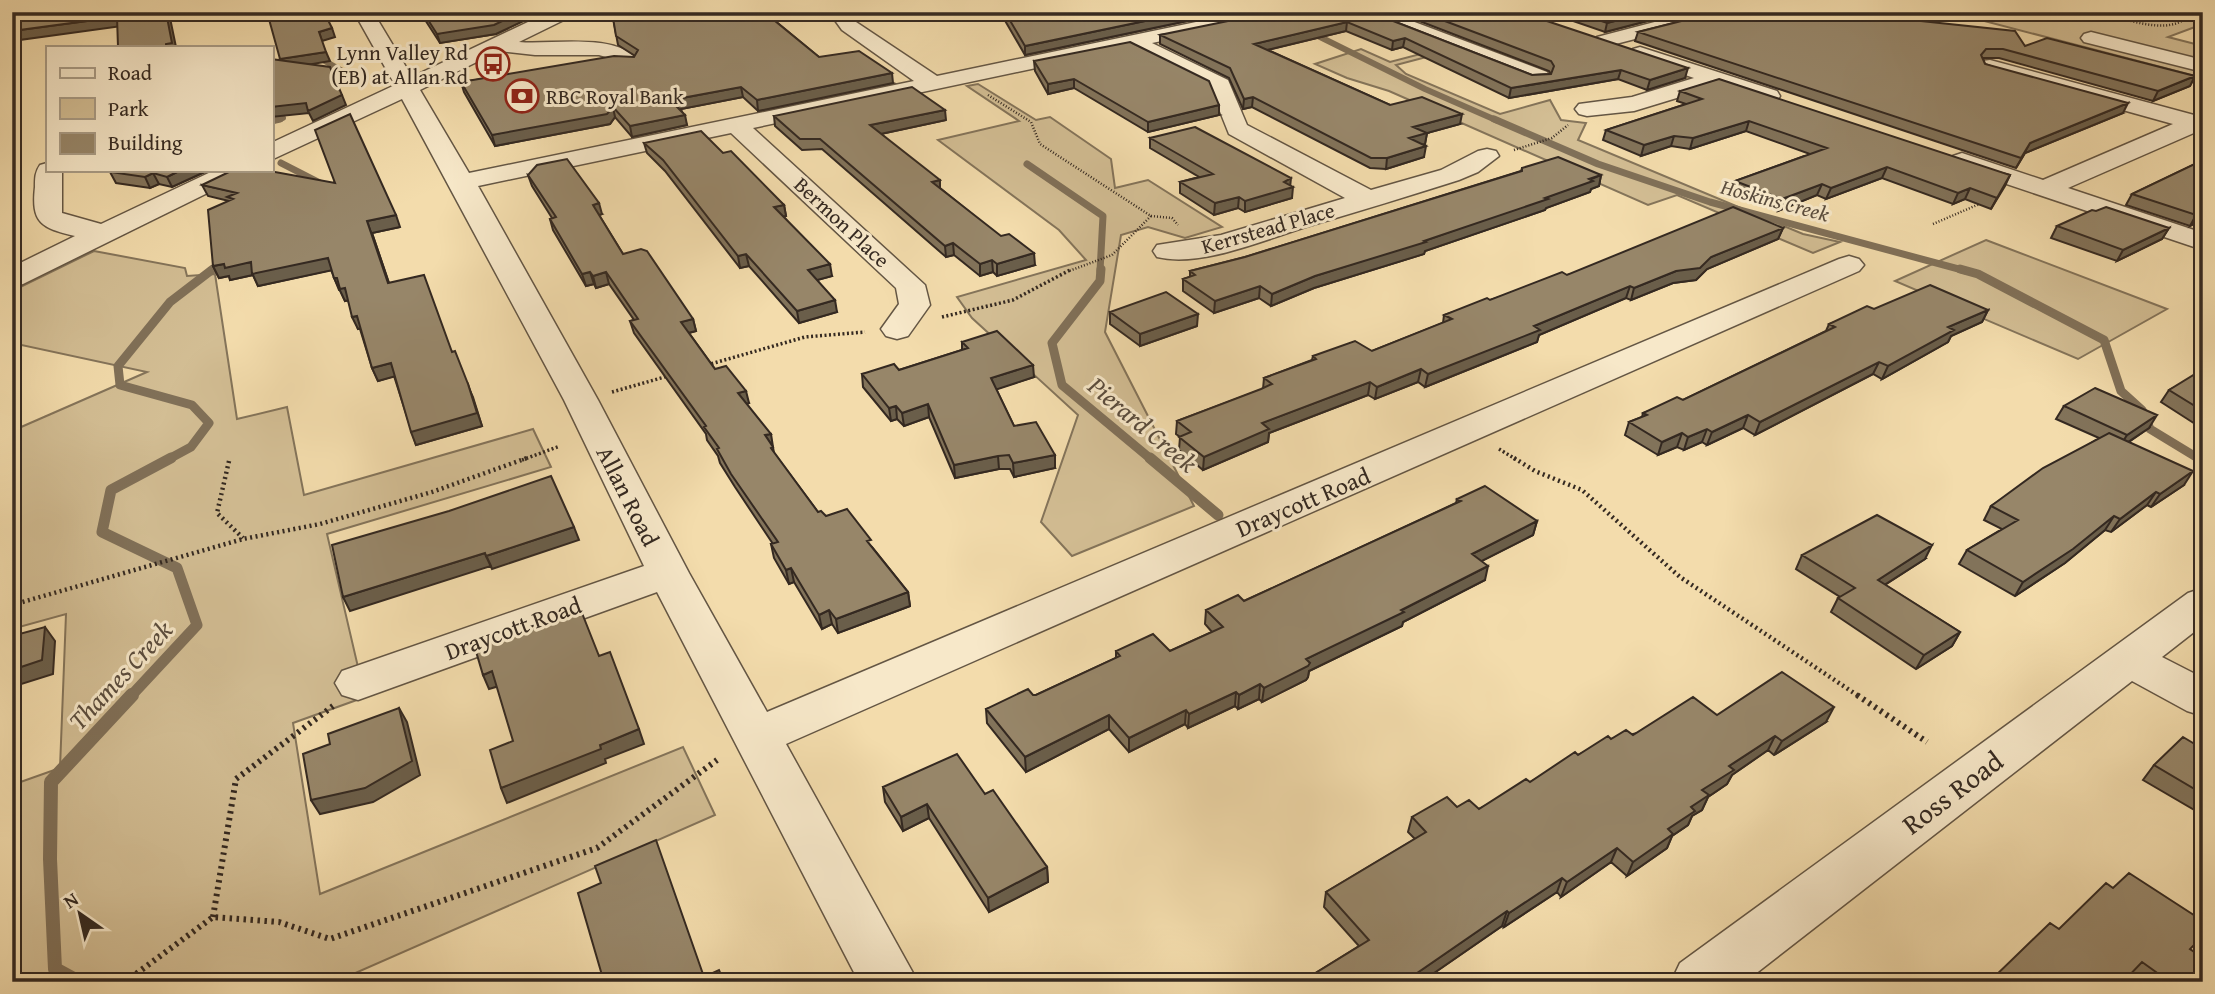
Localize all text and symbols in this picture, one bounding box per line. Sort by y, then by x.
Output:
place label: Lynn Valley Rd (EB) at Allan Rd [331,37,469,92]
bus stop icon: Lynn Valley Rd (EB) at Allan Rd [474,45,512,83]
legend [46,46,273,172]
text: Road [108,57,153,88]
bank icon: RBC Royal Bank [503,77,541,115]
place label: RBC Royal Bank [546,81,684,112]
text: Park [108,93,149,124]
text: Building [108,127,183,158]
street label: Bermon Place [787,169,897,275]
water label: Hoskins Creek [1716,170,1833,229]
street label: Kerrstead Place [1198,194,1338,262]
water label: Pierard Creek [1079,366,1206,482]
street label: Allan Road [588,440,668,552]
street label: Draycott Road [1230,458,1376,546]
street label: Draycott Road [440,587,586,669]
water label: Thames Creek [59,611,181,739]
street label: Ross Road [1893,740,2011,844]
north arrow [46,878,116,948]
text: N [57,885,84,915]

